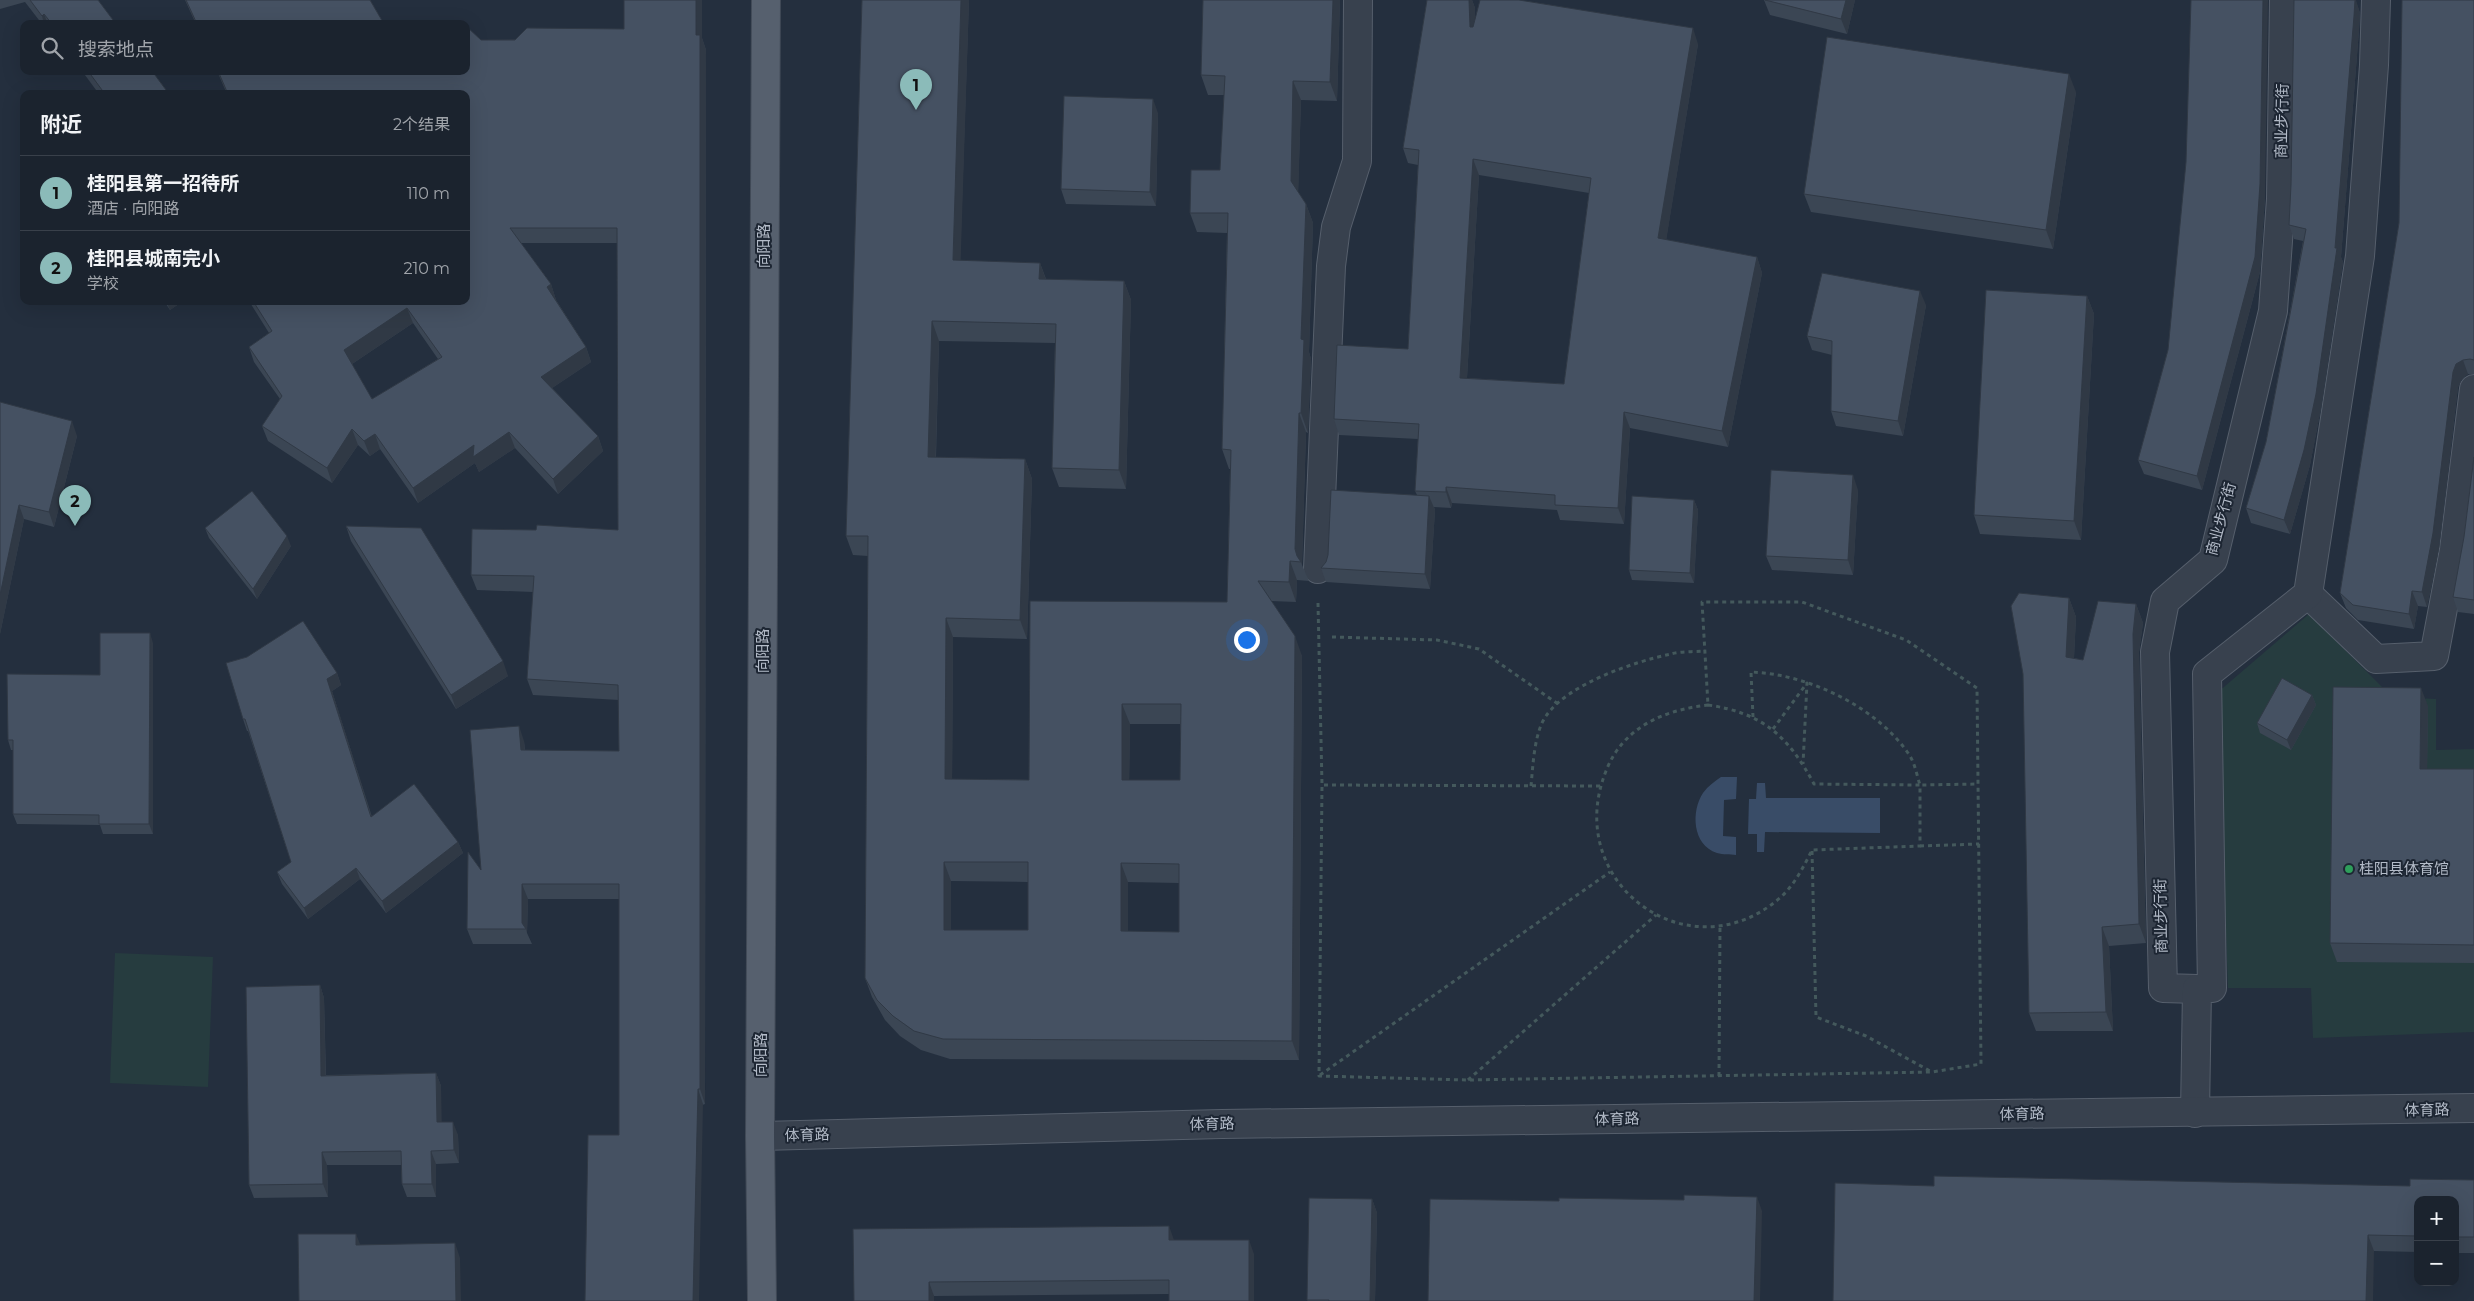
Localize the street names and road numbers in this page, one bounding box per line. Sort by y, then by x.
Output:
street label: 商业步行街 [2271,83,2292,159]
street label: 向阳路 [754,223,773,269]
street label: 商业步行街 [2202,480,2239,558]
street label: 向阳路 [753,628,772,674]
street label: 商业步行街 [2150,878,2171,954]
street label: 向阳路 [751,1032,770,1078]
street label: 体育路 [2404,1100,2450,1119]
street label: 体育路 [1999,1104,2045,1123]
street label: 体育路 [1594,1109,1640,1128]
street label: 体育路 [1189,1114,1235,1133]
street label: 体育路 [784,1124,830,1145]

